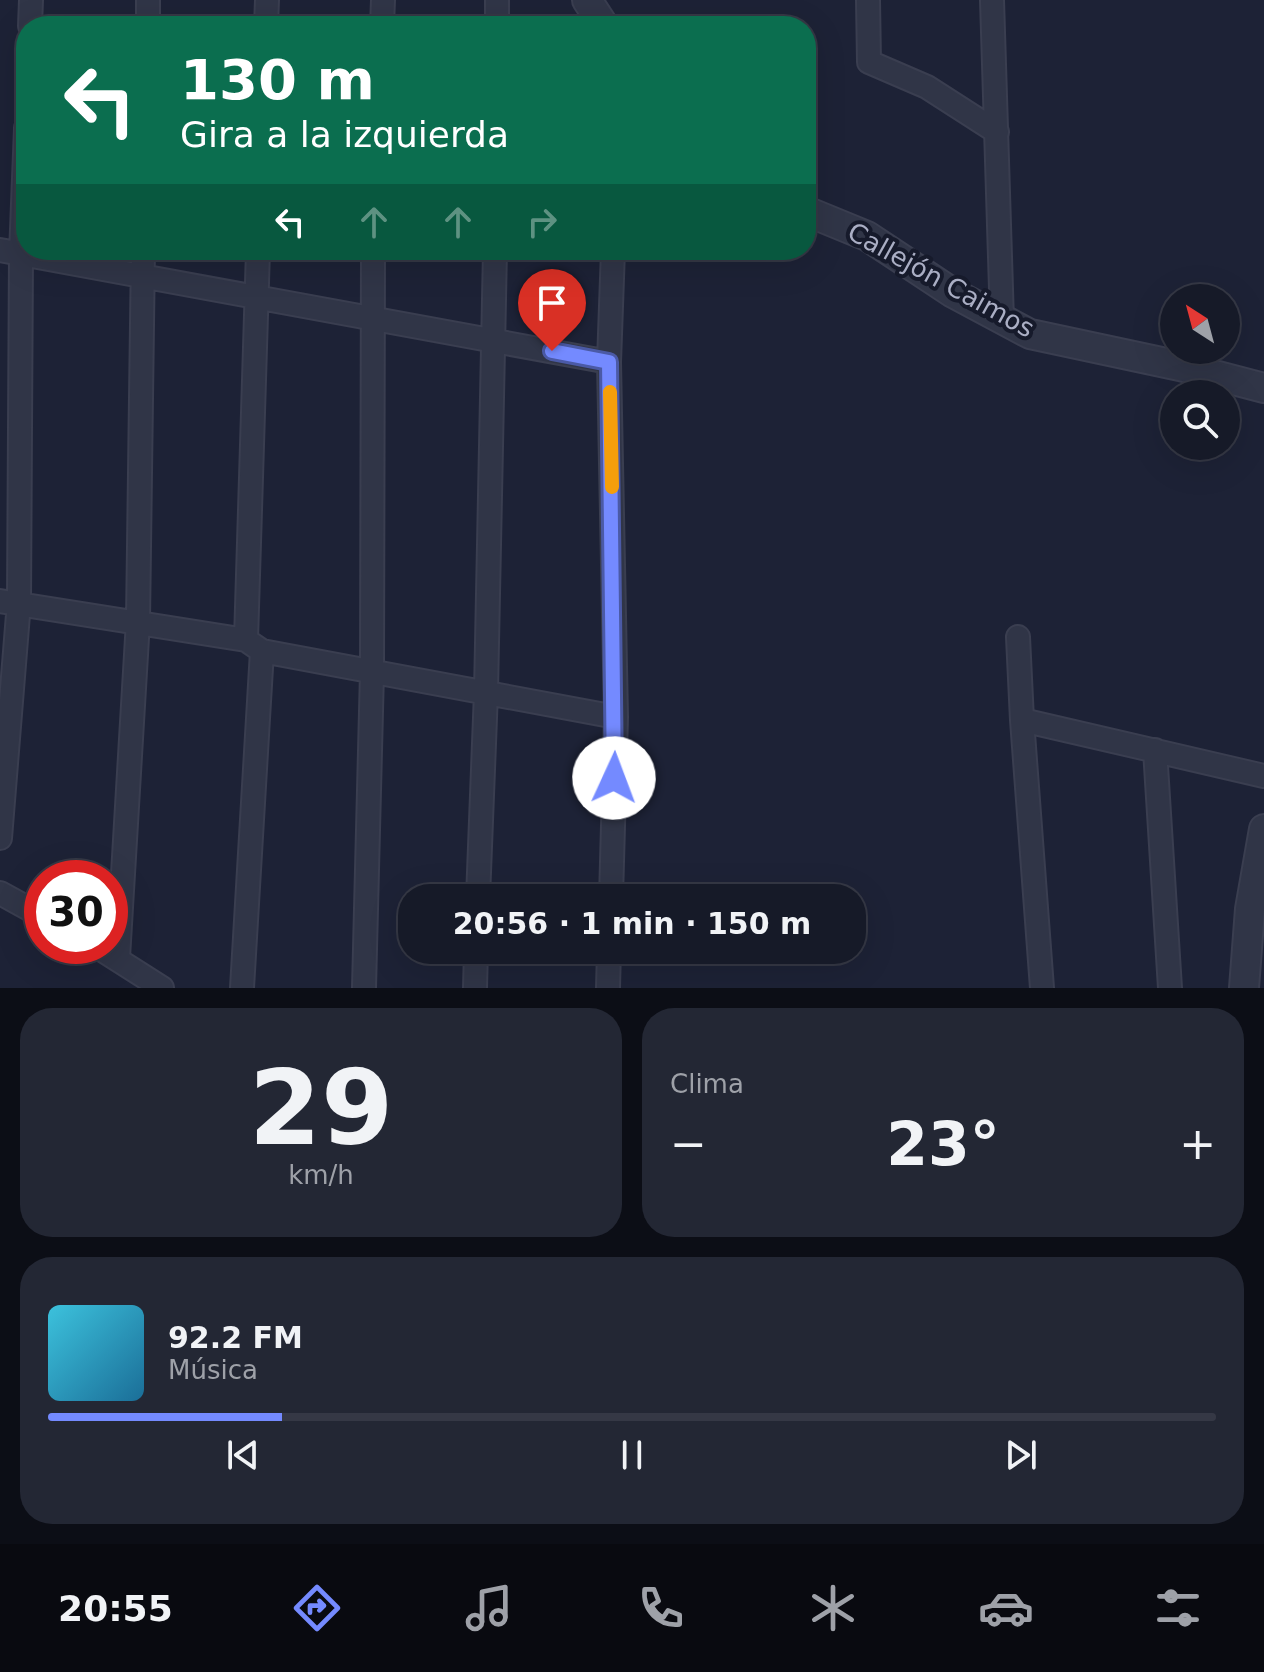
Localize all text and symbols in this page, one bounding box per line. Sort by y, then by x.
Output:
text: 130 m [180,47,375,112]
icon: left [48,48,152,152]
text: Gira a la izquierda [180,114,509,155]
icon: left [268,200,312,244]
icon: ahead [352,200,396,244]
icon: ahead [436,200,480,244]
icon: right [520,200,564,244]
street label: Callejón Caimos [843,216,1039,344]
pin [518,269,586,351]
icon: arrive [530,281,574,325]
north arrow [1160,284,1240,364]
map controls [1160,284,1240,460]
button: search [1160,380,1240,460]
position arrow [572,736,656,820]
speed limit sign: 30 [24,860,128,964]
text: 20:56 · 1 min · 150 m [453,906,811,941]
text: 29 [249,1047,393,1169]
text: Clima [670,1069,744,1099]
text: 23° [886,1109,1000,1179]
text: − [670,1118,707,1169]
text: + [1179,1118,1216,1169]
text: km/h [288,1160,354,1190]
text: 92.2 FM [168,1320,303,1355]
text: Música [168,1355,258,1385]
icon: previous [221,1433,265,1477]
icon: pause [610,1433,654,1477]
icon: next [999,1433,1043,1477]
icon: directions [289,1580,345,1636]
icon: music [461,1580,517,1636]
icon: phone [633,1580,689,1636]
icon: climate [805,1580,861,1636]
icon: car [978,1580,1034,1636]
icon: filters [1150,1580,1206,1636]
text: 20:55 [58,1588,173,1629]

